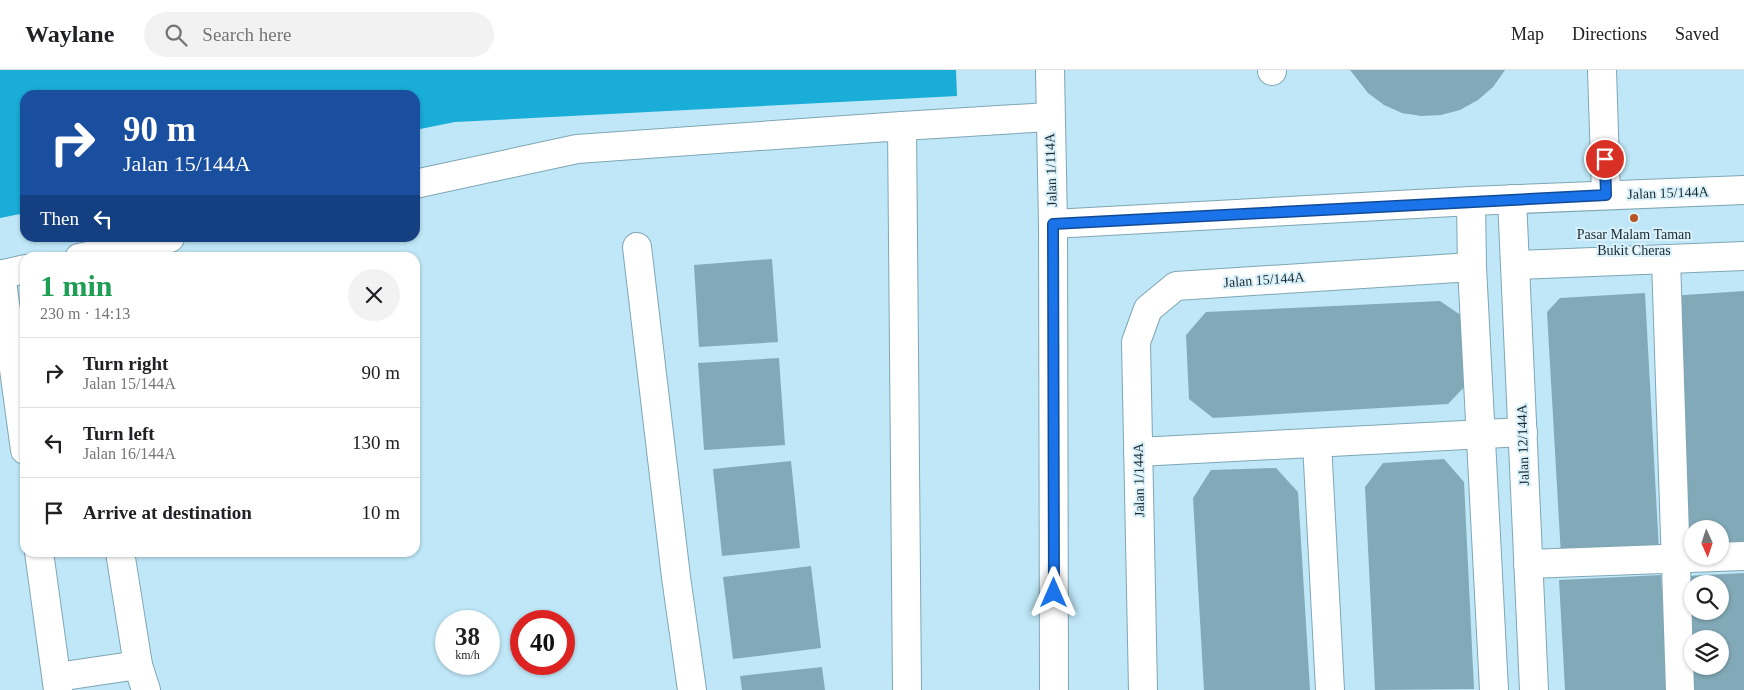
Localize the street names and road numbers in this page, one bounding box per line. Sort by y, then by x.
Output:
street label: Jalan 1/114A [1042,132,1060,207]
street label: Jalan 15/144A [1627,184,1710,202]
street label: Jalan 15/144A [1223,270,1306,290]
street label: Jalan 12/144A [1514,403,1532,486]
street label: Jalan 1/144A [1131,442,1147,517]

